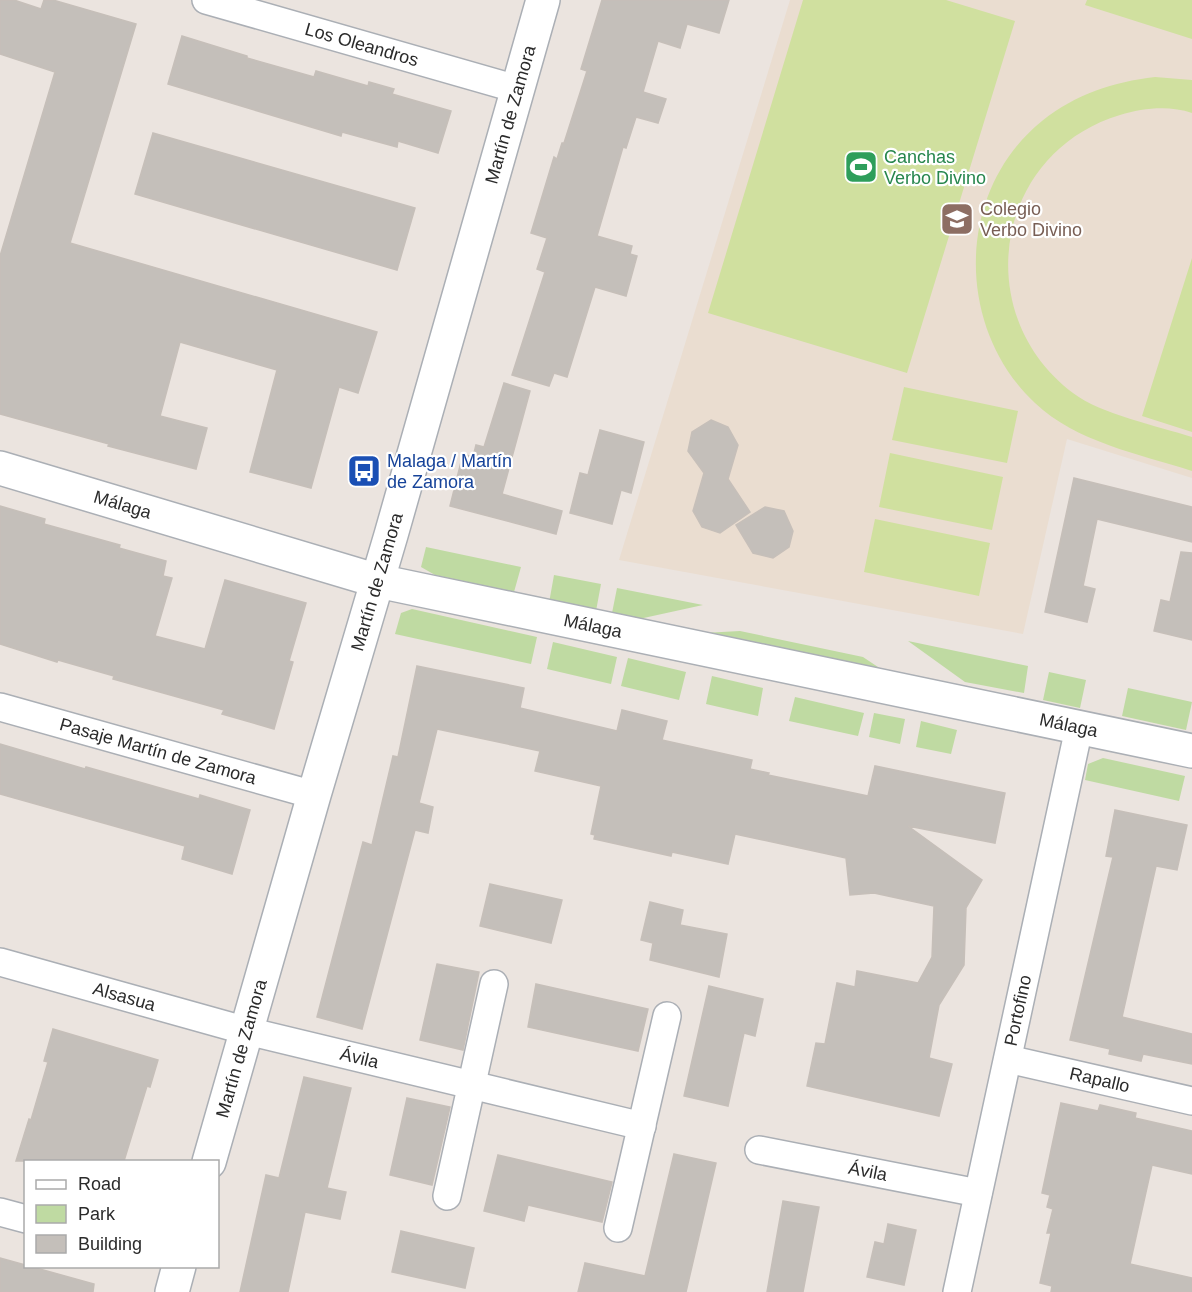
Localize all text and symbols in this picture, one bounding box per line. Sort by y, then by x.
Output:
street label: Los Oleandros [303,19,421,70]
street label: Martín de Zamora [481,42,540,186]
place label: Canchas Verbo Divino [884,147,986,188]
sports icon: Canchas Verbo Divino [843,149,879,185]
place label: Colegio Verbo Divino [980,199,1082,240]
school or university icon: Colegio Verbo Divino [939,201,975,237]
place label: Malaga / Martín de Zamora [387,451,512,492]
bus stop icon: Malaga / Martín de Zamora [346,453,382,489]
street label: Málaga [91,487,155,523]
street label: Martín de Zamora [347,509,407,653]
street label: Málaga [562,610,625,642]
street label: Málaga [1038,709,1100,741]
street label: Pasaje Martín de Zamora [57,714,259,789]
street label: Portofino [1000,973,1035,1048]
street label: Martín de Zamora [212,976,271,1120]
street label: Alsasua [91,978,159,1015]
street label: Ávila [338,1044,382,1073]
street label: Rapallo [1068,1063,1132,1096]
street label: Ávila [847,1158,890,1185]
legend [24,1160,219,1268]
text: Road [78,1174,121,1194]
text: Park [78,1204,116,1224]
text: Building [78,1234,142,1254]

